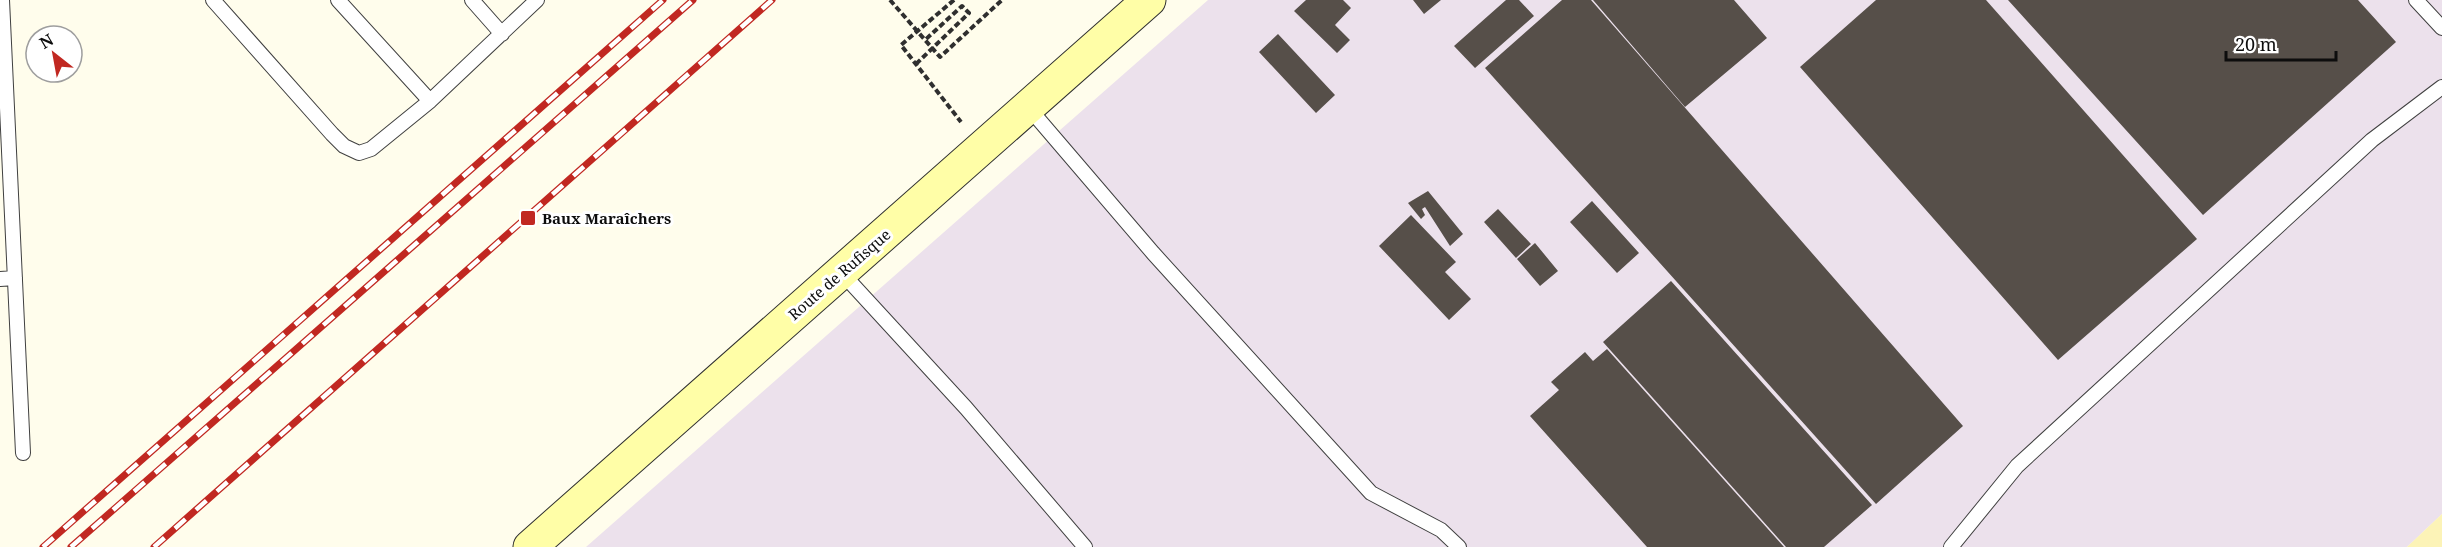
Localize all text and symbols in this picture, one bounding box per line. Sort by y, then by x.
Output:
north arrow [24,24,84,84]
scale bar [2226,24,2336,62]
text: N [35,28,58,54]
text: 20 m [2235,32,2277,56]
place label: Baux Maraîchers [542,208,671,228]
marker: Baux Maraîchers [519,209,537,227]
street label: Route de Rufisque [784,224,894,324]

